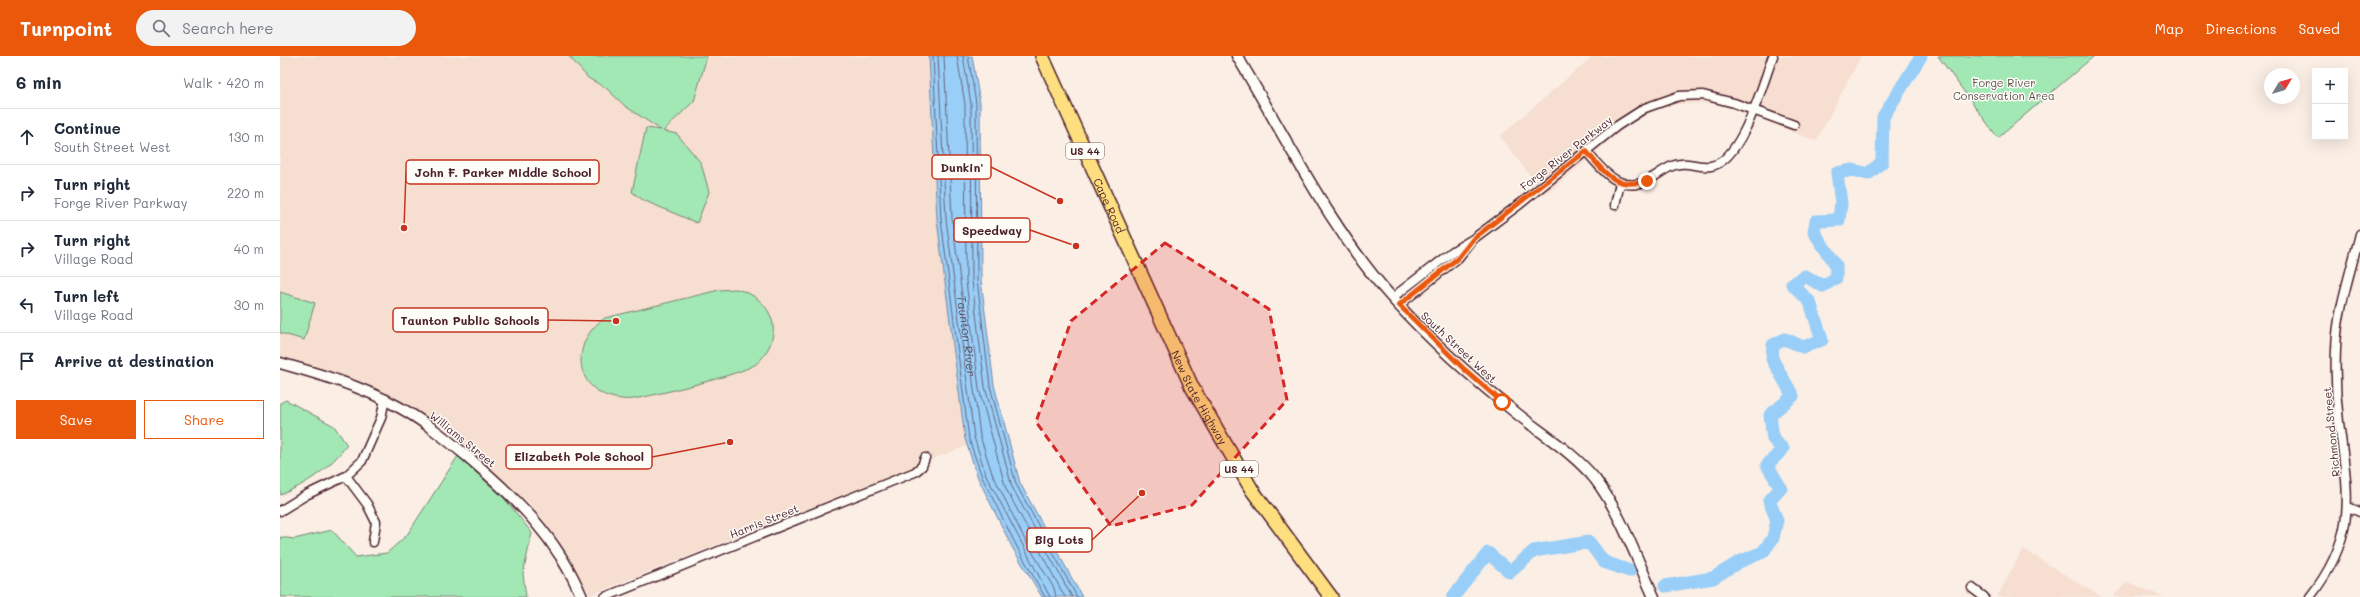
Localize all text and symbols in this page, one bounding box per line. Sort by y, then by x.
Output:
search box [136,10,416,46]
text: Turnpoint [20,16,112,41]
icon: search [150,17,172,39]
text: Search here [182,18,273,38]
text: Map [2155,19,2183,38]
text: Directions [2205,19,2276,38]
text: Saved [2298,19,2340,38]
north arrow [2264,68,2300,104]
map controls [2312,68,2348,140]
button: + [2312,68,2348,104]
text: 6 min [16,71,61,93]
text: Walk · 420 m [183,74,264,91]
park label: Forge River Conservation Area [1953,75,2055,103]
button: − [2312,104,2348,140]
street label: Forge River Parkway [1517,112,1615,194]
text: Continue [54,118,121,138]
icon: ahead [16,126,38,148]
text: 130 m [228,128,264,145]
text: South Street West [54,138,170,155]
road number: US 44 [1066,143,1104,159]
callout: Dunkin' [932,155,991,179]
text: Dunkin' [941,159,983,175]
callout: John F. Parker Middle School [406,160,599,184]
text: John F. Parker Middle School [414,164,592,180]
route end [1638,172,1656,190]
text: Turn right [54,174,131,194]
street label: Cape Road [1091,175,1129,235]
icon: right [16,182,38,204]
text: 220 m [227,184,264,201]
text: Forge River Parkway [54,194,188,211]
callout: Speedway [954,218,1030,242]
text: Speedway [962,222,1023,238]
text: Turn right [54,230,131,250]
icon: right [16,238,38,260]
text: 40 m [234,240,264,257]
text: Village Road [54,250,133,267]
text: Turn left [54,286,119,306]
icon: left [16,294,38,316]
water label: Taunton River [954,294,980,377]
text: 30 m [234,296,264,313]
text: Village Road [54,306,133,323]
callout: Taunton Public Schools [393,308,548,332]
street label: South Street West [1418,308,1500,386]
text: Taunton Public Schools [400,312,540,328]
street label: New State Highway [1169,348,1231,447]
icon: arrive [16,350,38,372]
text: Arrive at destination [54,351,214,371]
street label: Richmond Street [2319,386,2343,478]
route start [1493,393,1511,411]
button: Save [16,400,136,439]
button: Share [144,400,264,439]
street label: Williams Street [427,408,499,471]
callout: Elizabeth Pole School [506,445,652,469]
text: Elizabeth Pole School [514,448,644,464]
road number: US 44 [1220,461,1258,477]
street label: Harris Street [727,500,801,542]
callout: Big Lots [1027,528,1092,552]
text: Big Lots [1034,531,1084,547]

